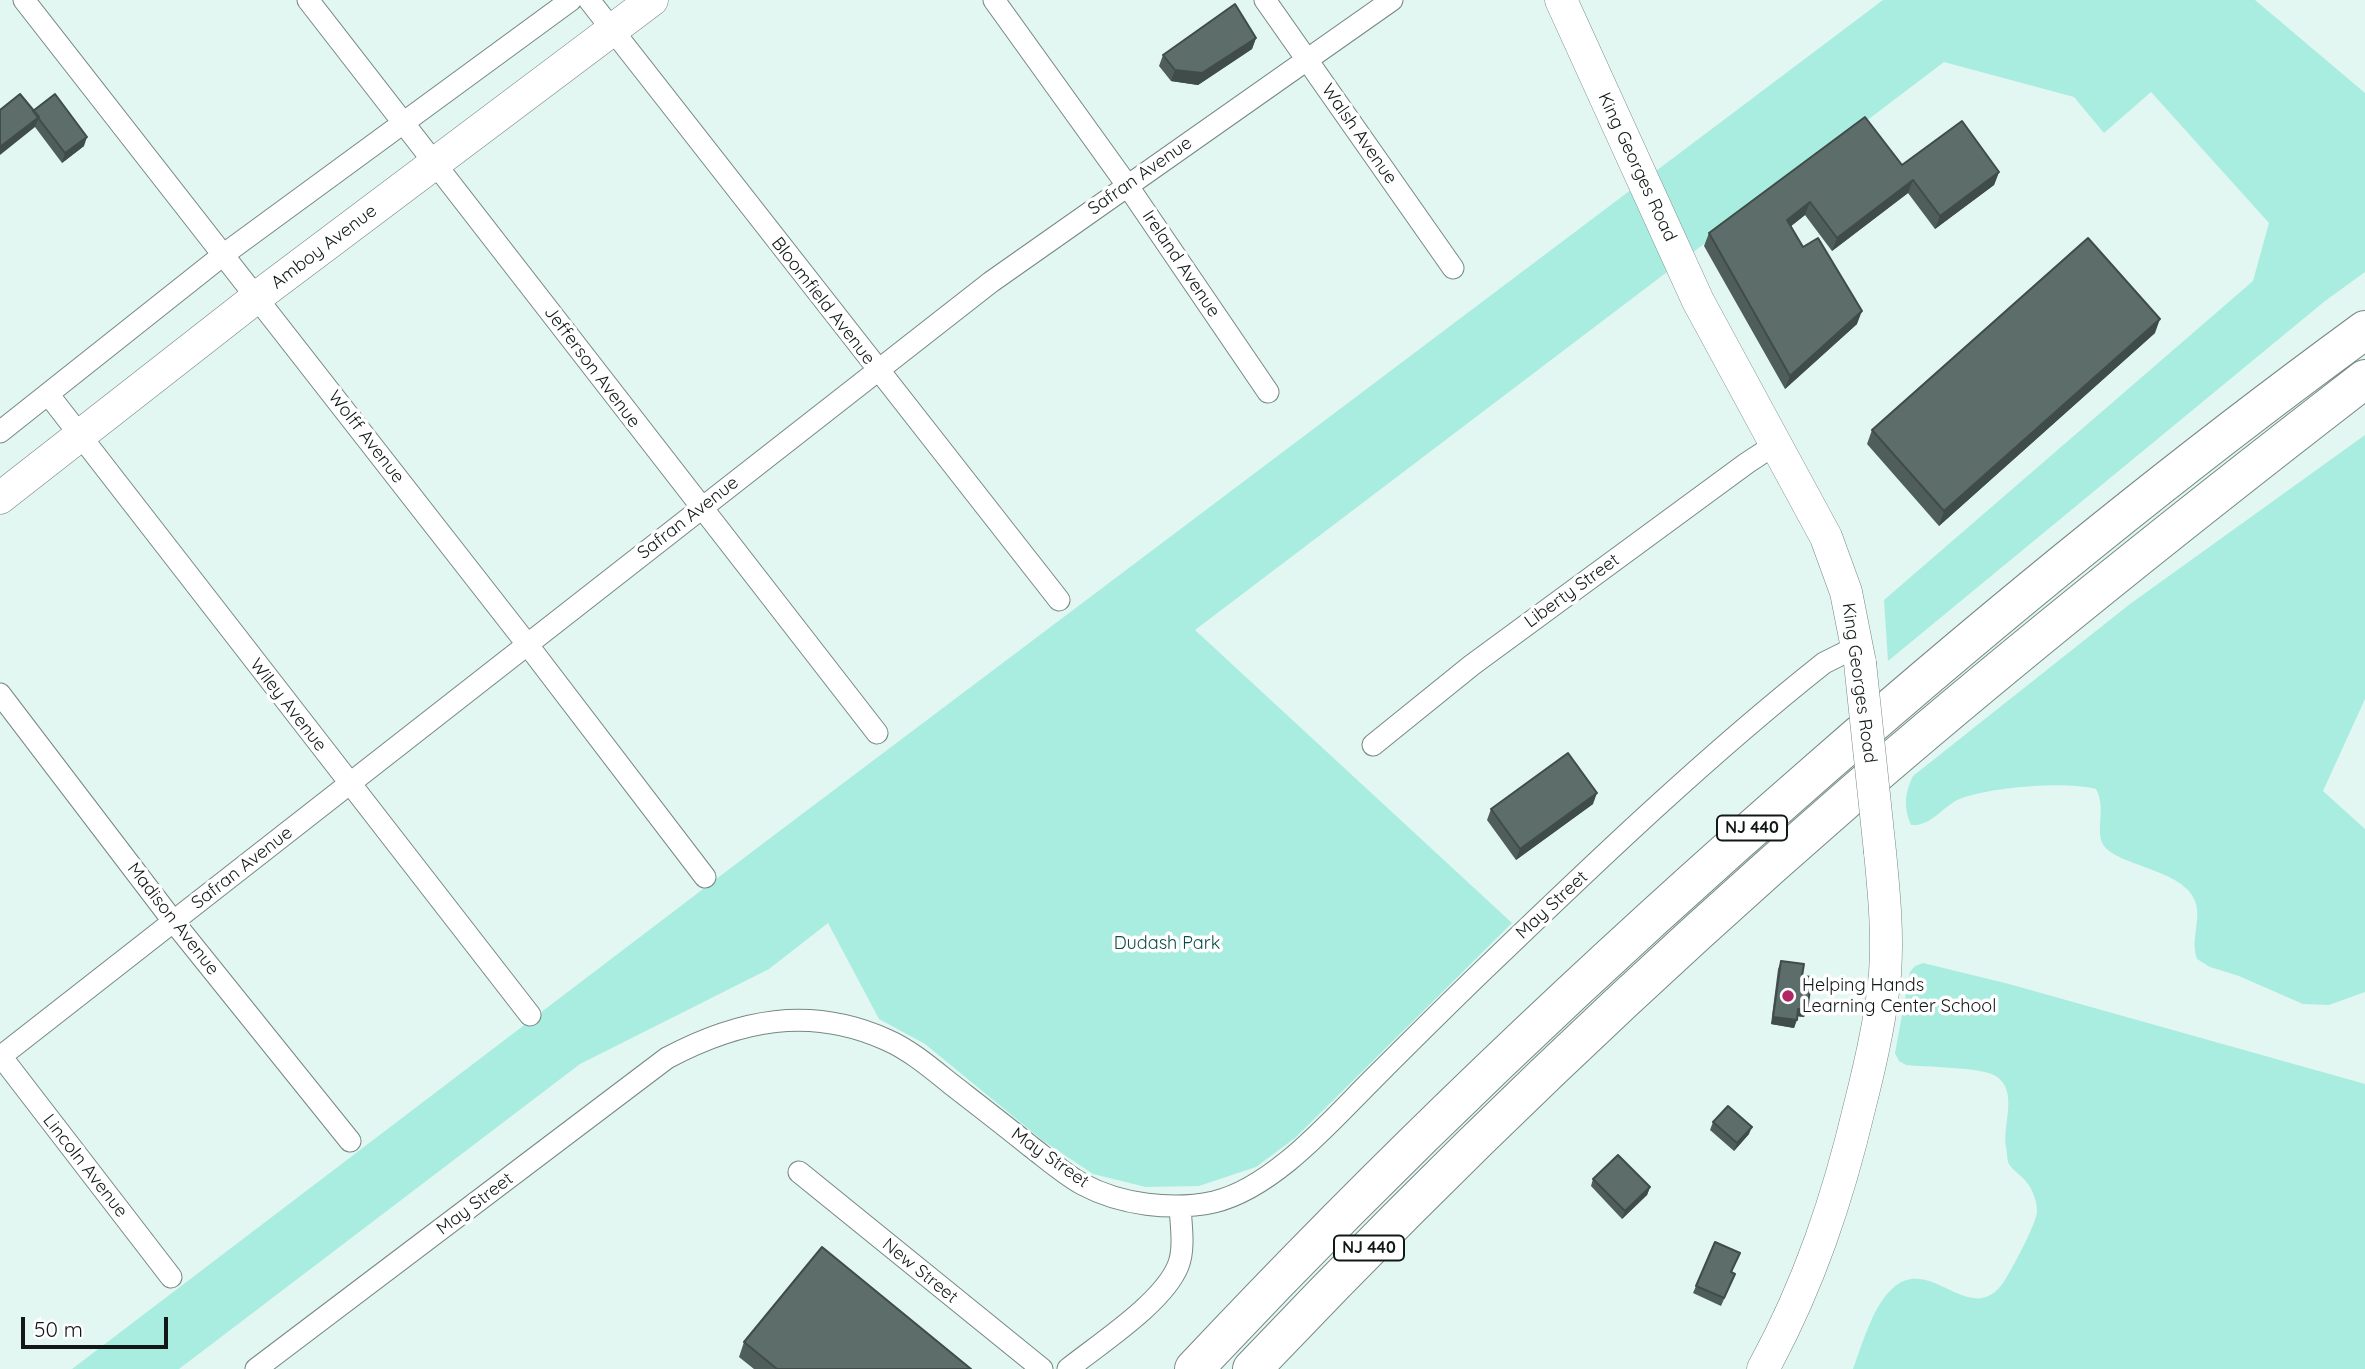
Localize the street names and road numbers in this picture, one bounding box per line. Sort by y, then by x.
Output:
street label: Walsh Avenue [1316,80,1402,188]
street label: King Georges Road [1593,89,1681,245]
street label: Safran Avenue [1084,132,1196,220]
street label: Amboy Avenue [267,200,381,294]
street label: Ireland Avenue [1137,207,1225,321]
street label: Bloomfield Avenue [767,233,879,369]
street label: Jefferson Avenue [539,302,645,432]
street label: Wolff Avenue [323,386,409,488]
street label: Safran Avenue [633,472,743,564]
street label: Liberty Street [1520,549,1624,633]
street label: King Georges Road [1837,601,1881,765]
street label: Wiley Avenue [245,654,331,756]
road number: NJ 440 [1717,816,1787,841]
street label: Safran Avenue [187,822,297,914]
street label: Madison Avenue [122,858,224,980]
street label: May Street [1512,866,1592,944]
street label: Lincoln Avenue [38,1110,132,1222]
street label: May Street [1007,1123,1093,1193]
street label: May Street [433,1168,517,1240]
street label: New Street [878,1234,962,1308]
road number: NJ 440 [1334,1236,1404,1260]

